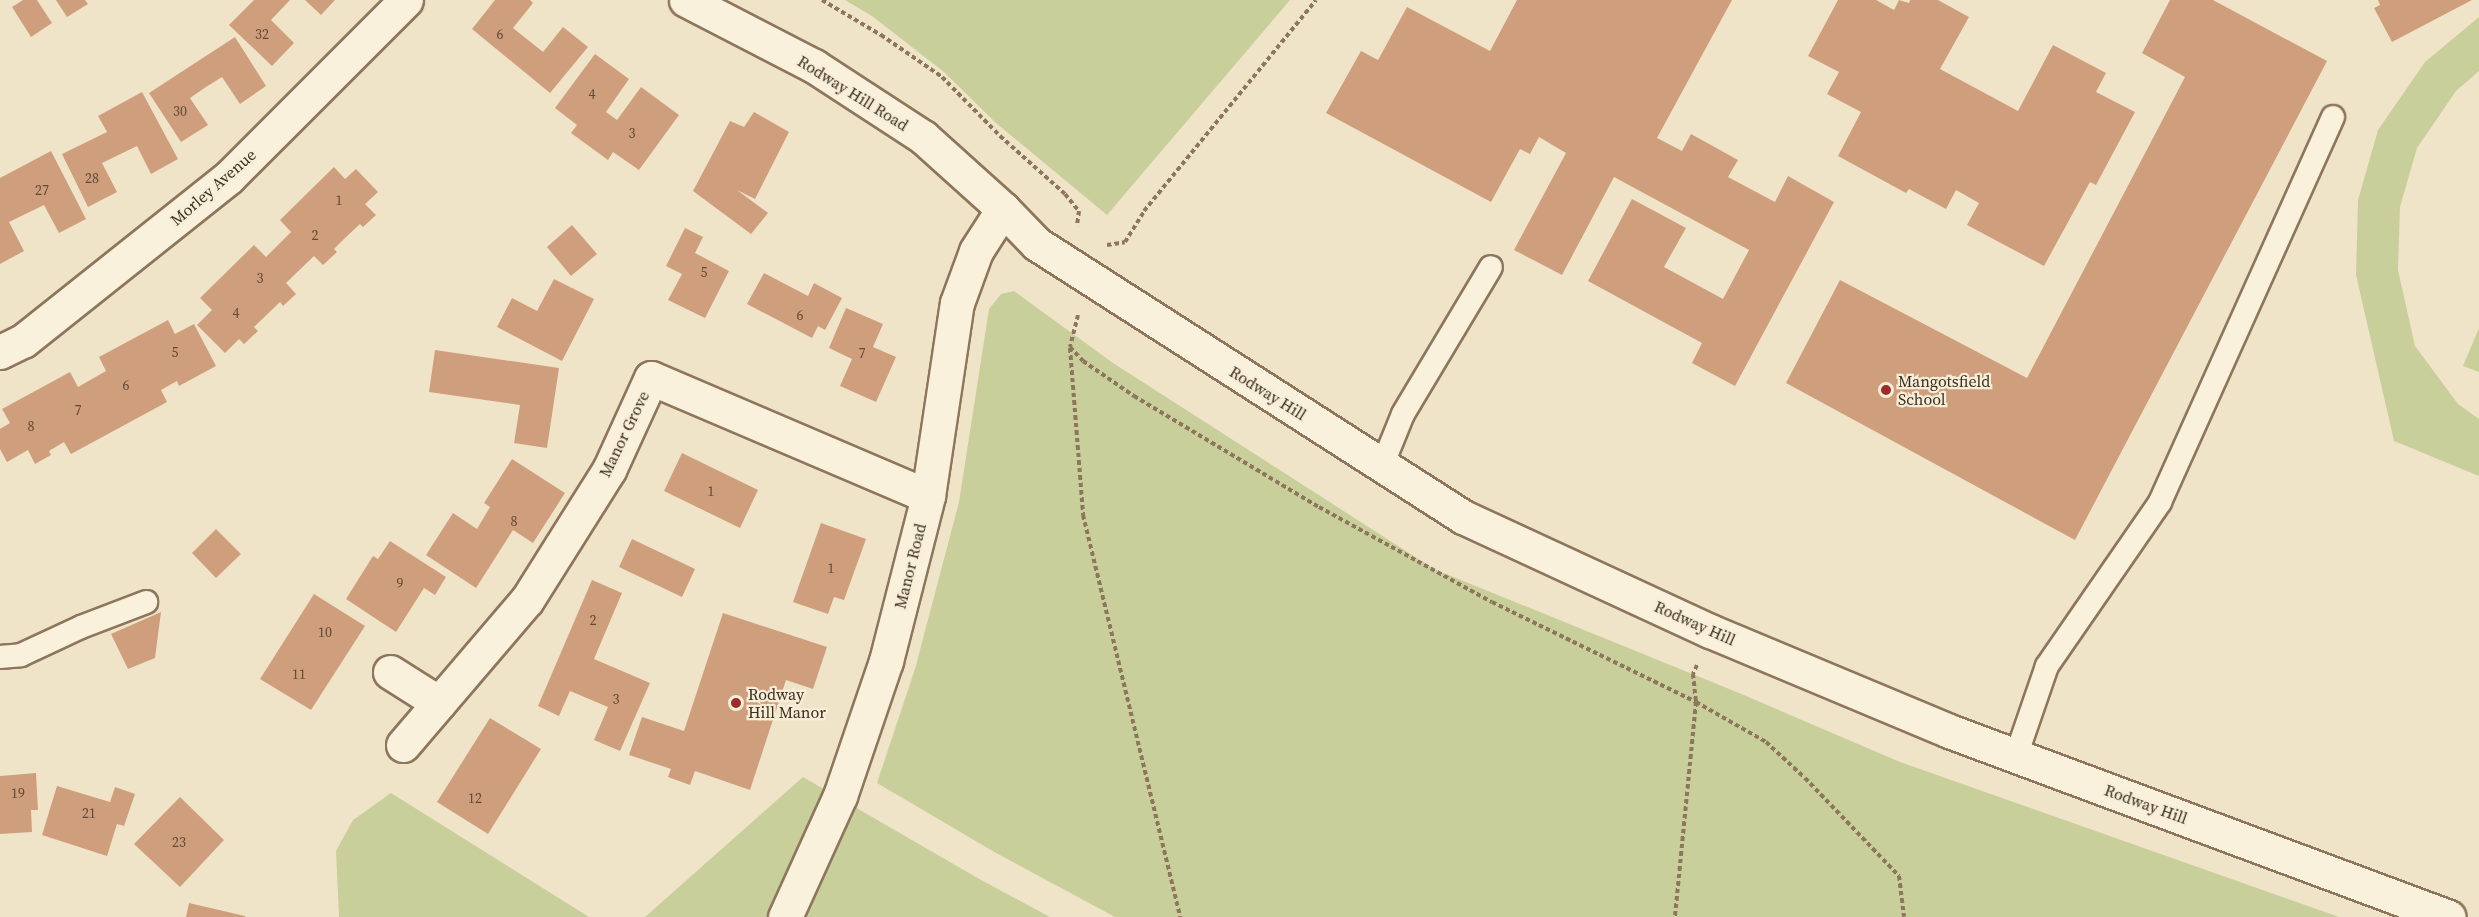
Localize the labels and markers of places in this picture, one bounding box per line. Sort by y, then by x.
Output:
place label: Mangotsfield School [1898,371,1990,409]
marker: Mangotsfield School [1879,383,1893,397]
place label: Rodway Hill Manor [748,684,826,722]
marker: Rodway Hill Manor [729,696,743,710]

